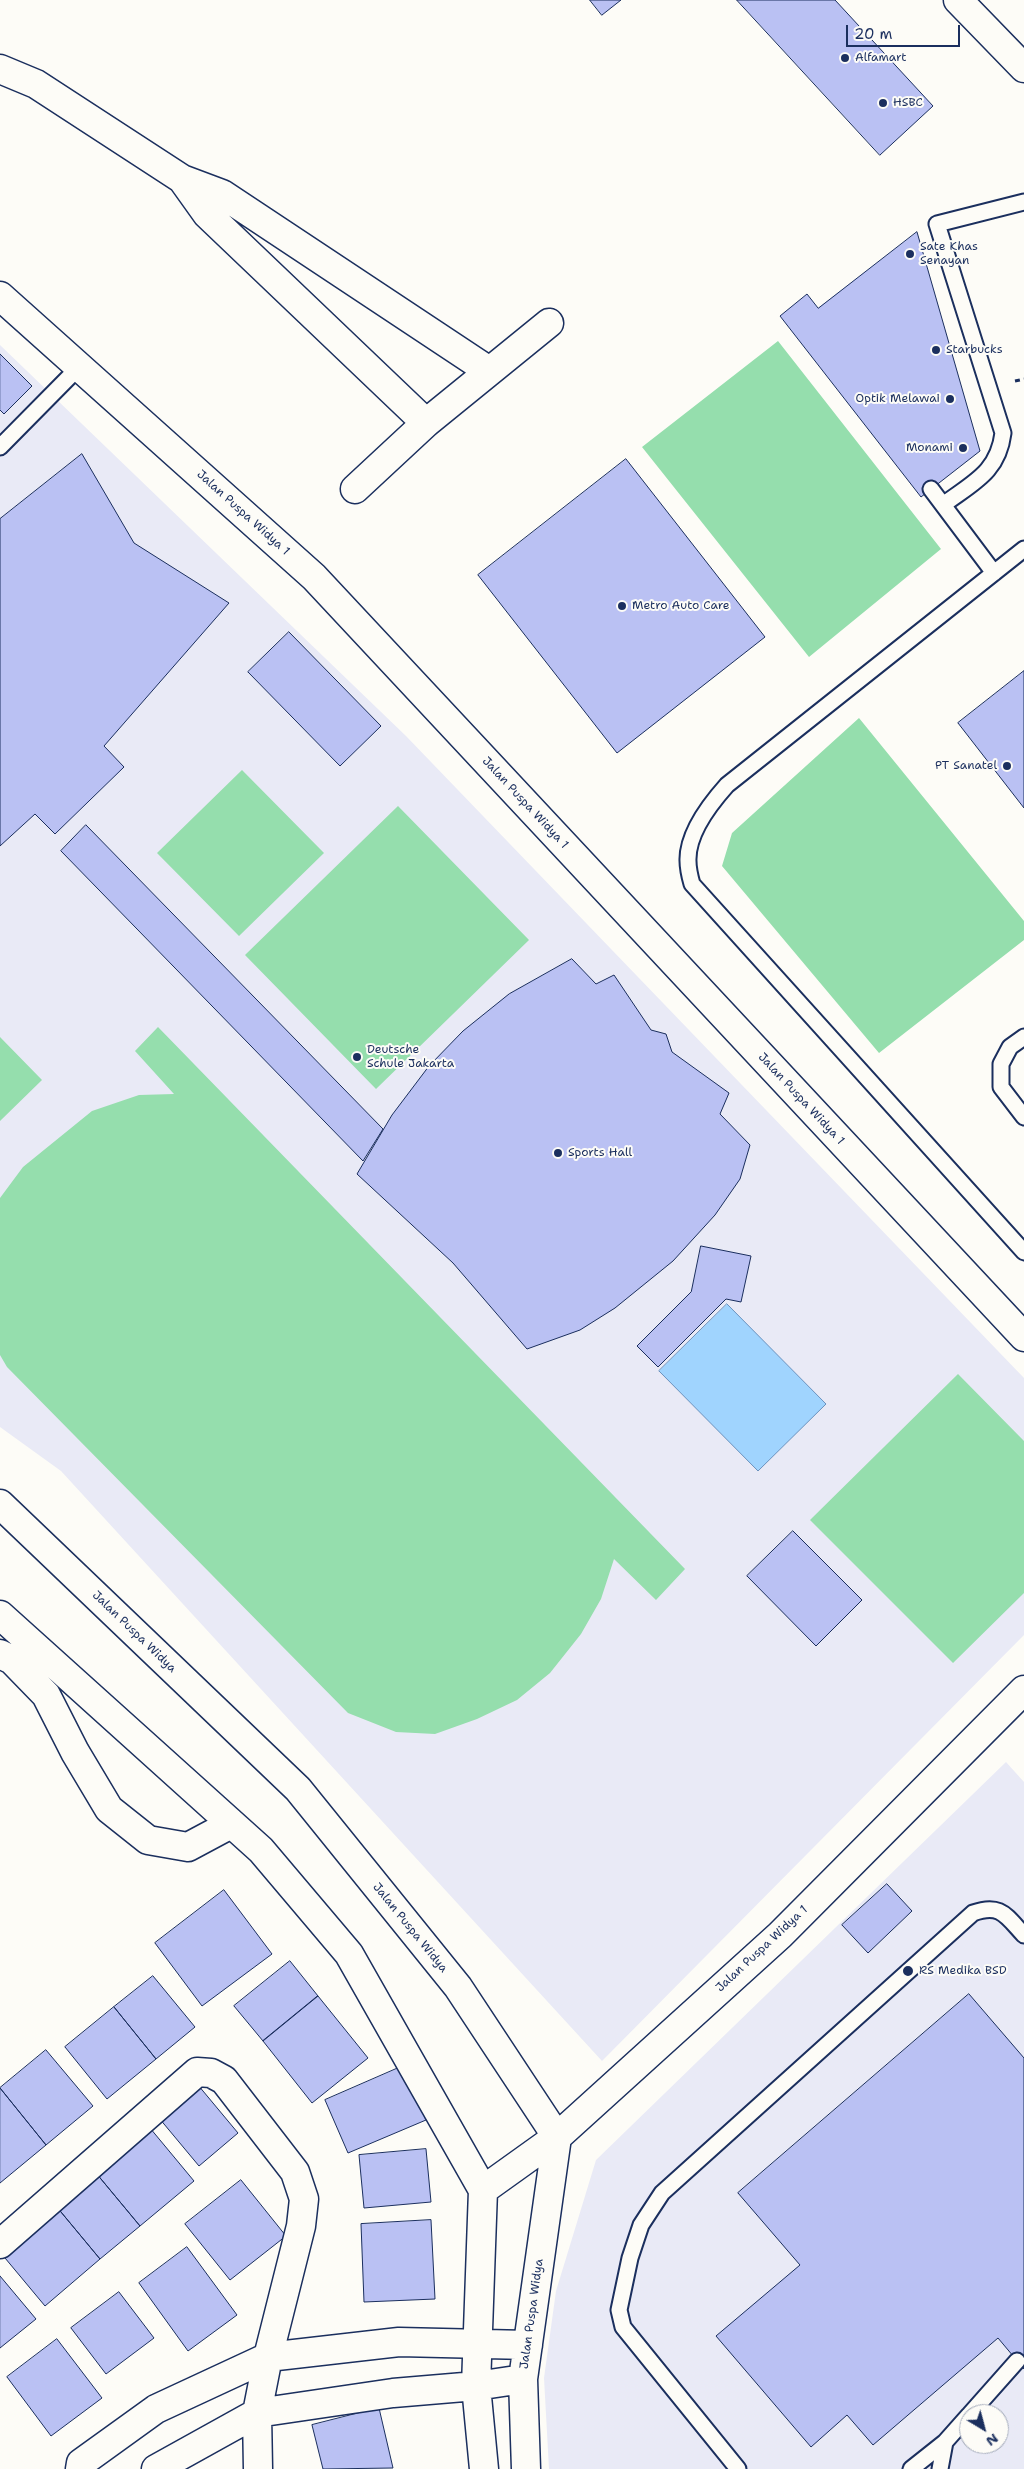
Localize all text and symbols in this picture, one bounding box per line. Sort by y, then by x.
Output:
scale bar [849,15,963,47]
text: 20 m [854,24,893,44]
place label: Alfamart [855,51,907,65]
marker: Alfamart [839,52,851,64]
place label: HSBC [893,96,923,110]
marker: HSBC [877,97,889,109]
place label: Sate Khas Senayan [920,240,978,268]
marker: Sate Khas Senayan [904,248,916,260]
place label: Starbucks [946,343,1003,357]
marker: Starbucks [930,344,942,356]
place label: Optik Melawai [856,392,940,406]
marker: Optik Melawai [944,393,956,405]
place label: Monami [906,441,953,455]
marker: Monami [957,442,969,454]
street label: Jalan Puspa Widya 1 [194,467,292,559]
place label: Metro Auto Care [632,599,730,613]
marker: Metro Auto Care [616,600,628,612]
street label: Jalan Puspa Widya 1 [479,754,571,852]
place label: PT Sanatel [935,759,997,773]
marker: PT Sanatel [1001,760,1013,772]
place label: Deutsche Schule Jakarta [367,1043,454,1071]
street label: Jalan Puspa Widya 1 [755,1050,847,1148]
marker: Deutsche Schule Jakarta [351,1051,363,1063]
place label: Sports Hall [568,1146,632,1160]
marker: Sports Hall [552,1147,564,1159]
street label: Jalan Puspa Widya [89,1588,179,1676]
street label: Jalan Puspa Widya [369,1880,451,1976]
street label: Jalan Puspa Widya 1 [713,1903,811,1995]
marker: RS Medika BSD [901,1964,915,1978]
place label: RS Medika BSD [919,1964,1007,1978]
street label: Jalan Puspa Widya [517,2258,547,2370]
north arrow [959,2404,1009,2454]
text: N [983,2430,1002,2451]

